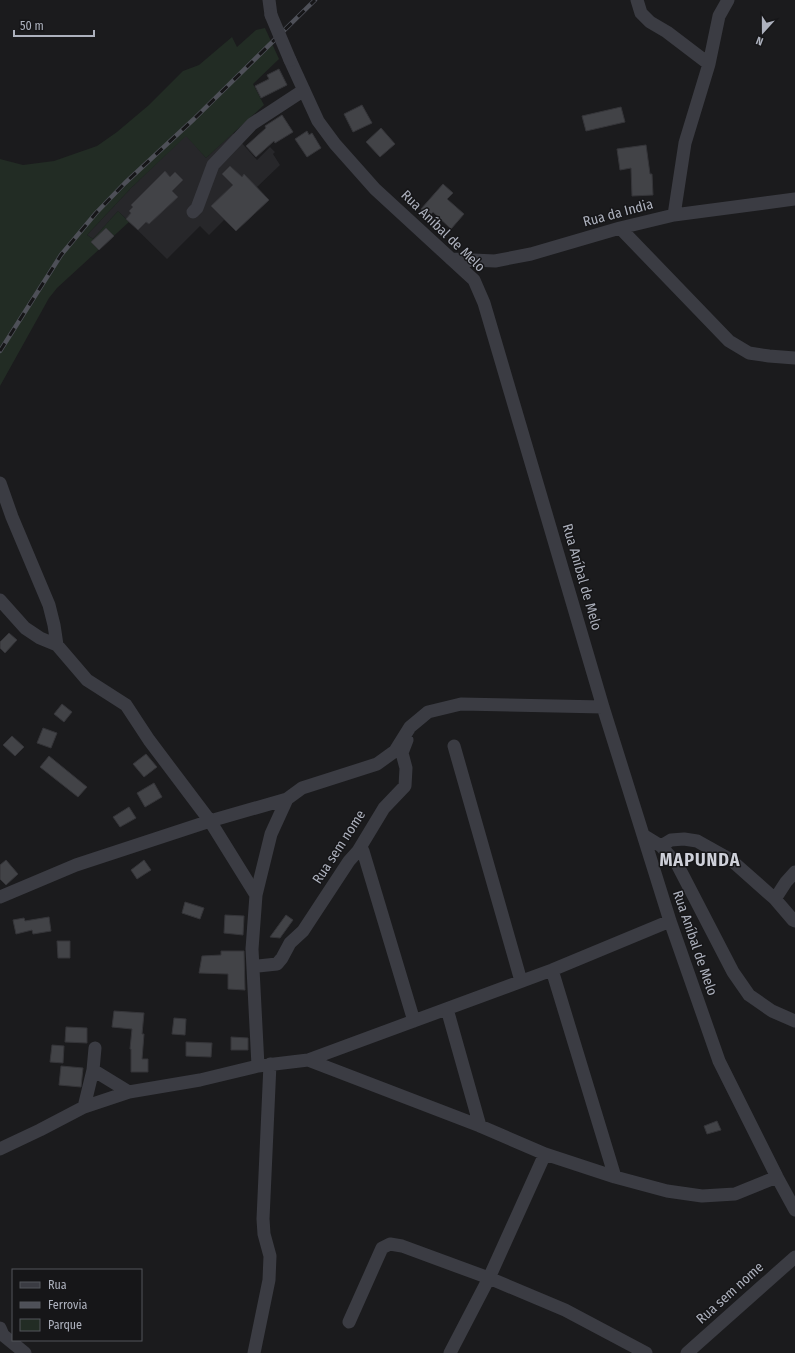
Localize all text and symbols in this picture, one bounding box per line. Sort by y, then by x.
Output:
scale bar [14,12,94,38]
north arrow [743,12,783,52]
text: 50 m [20,19,44,33]
text: N [754,34,765,48]
street label: Rua Aníbal de Melo [397,187,489,275]
street label: Rua da India [581,195,655,230]
street label: Rua Aníbal de Melo [559,522,605,632]
street label: Rua sem nome [309,807,369,887]
district label: MAPUNDA [659,849,741,871]
street label: Rua Aníbal de Melo [669,888,721,998]
street label: Rua sem nome [693,1258,767,1328]
legend [12,1269,142,1341]
text: Rua [48,1278,67,1292]
text: Ferrovia [48,1298,87,1312]
text: Parque [48,1318,82,1332]

